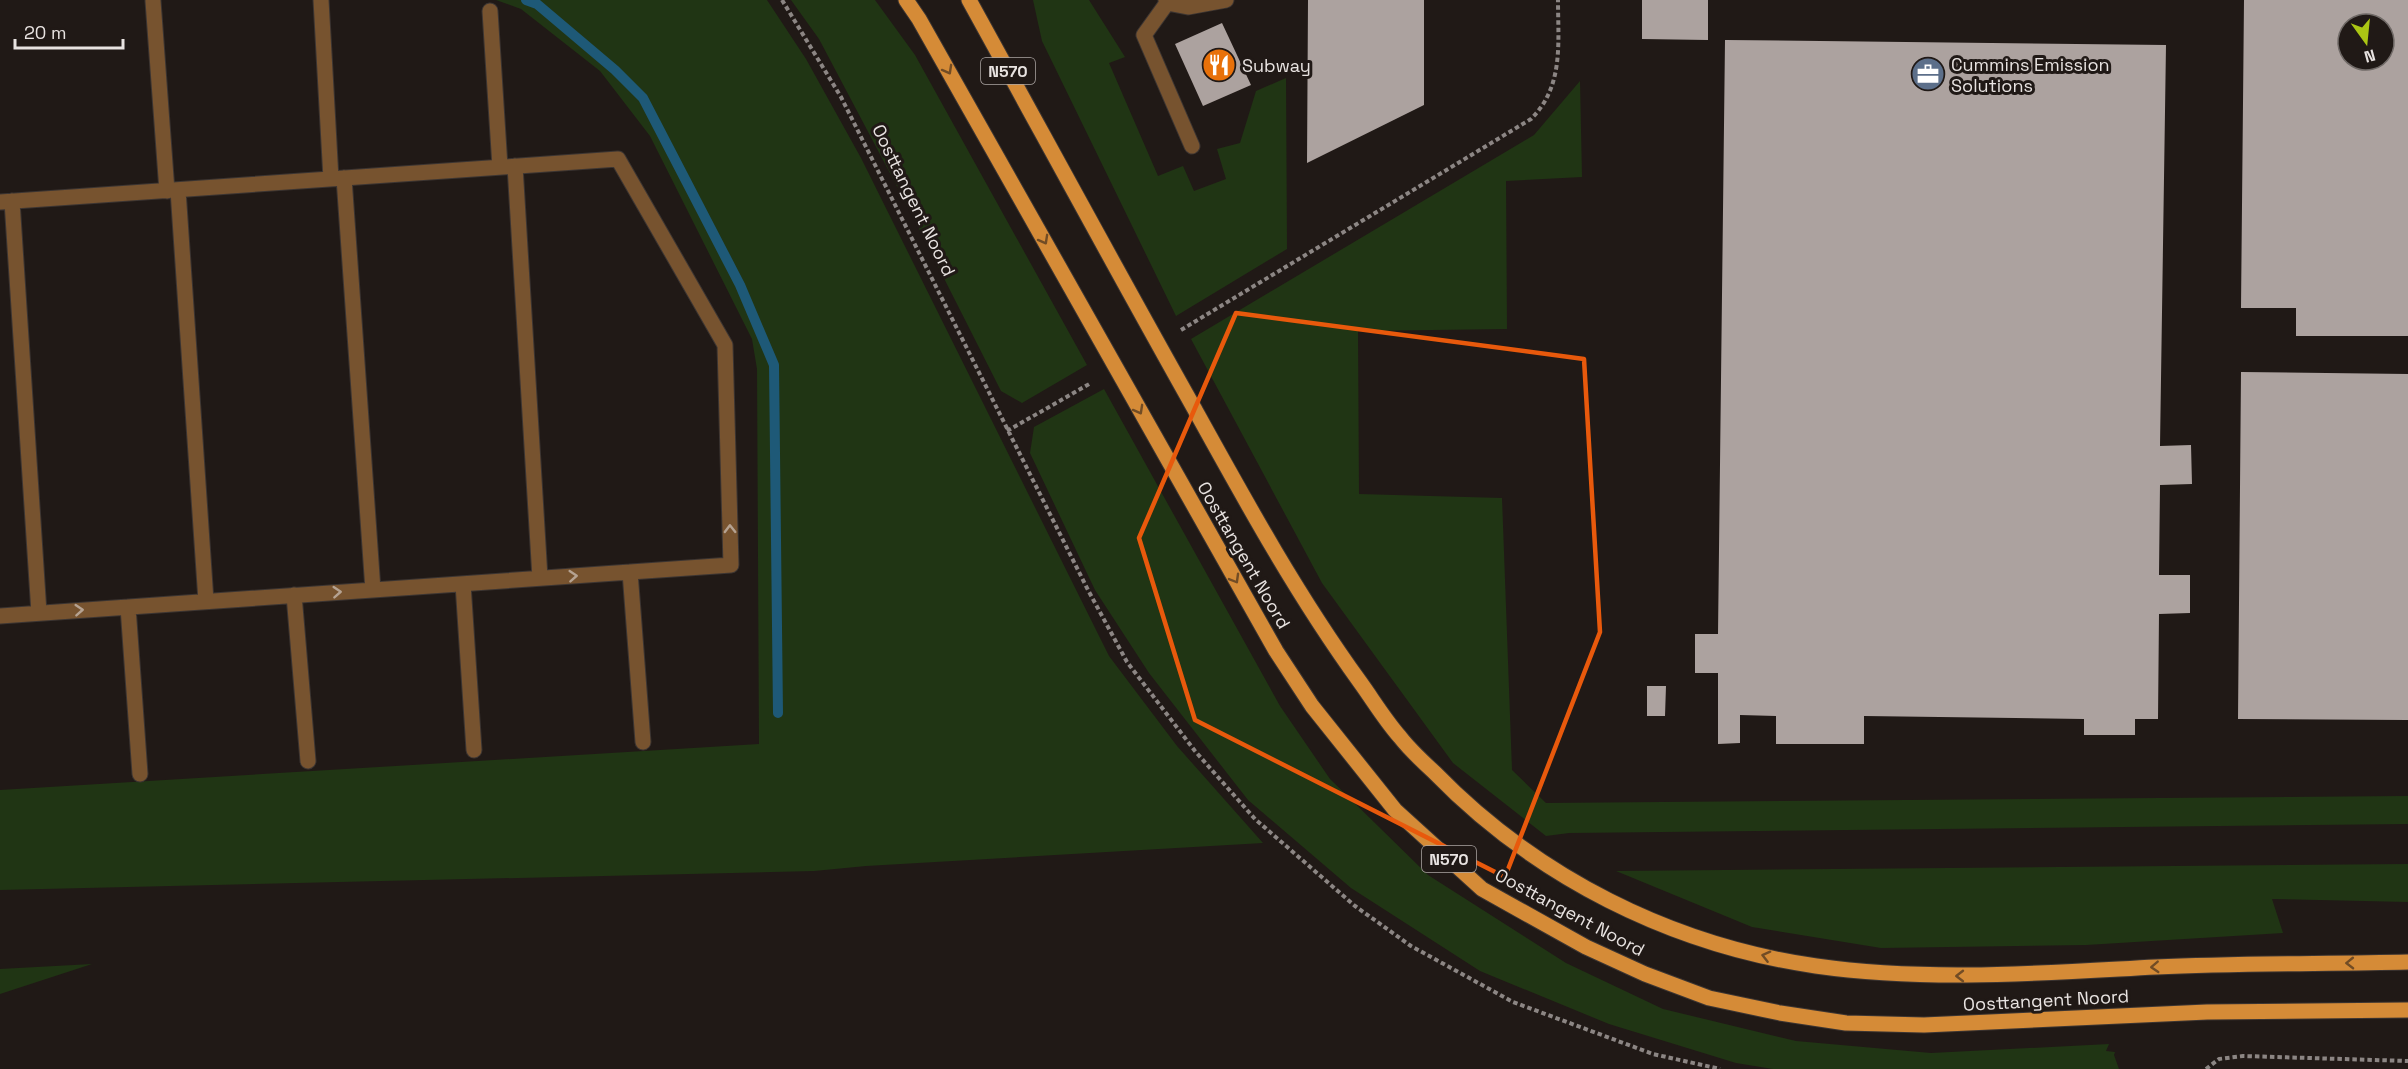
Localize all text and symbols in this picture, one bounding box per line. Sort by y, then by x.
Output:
scale bar [15,12,123,50]
north arrow [2336,12,2396,72]
text: 20 m [24,21,67,44]
text: N [2362,44,2378,68]
restaurant icon: Subway [1201,47,1237,83]
place label: Cummins Emission Solutions [1951,53,2110,97]
place label: Subway [1242,54,1311,77]
office icon: Cummins Emission Solutions [1910,56,1946,92]
road number: N570 [981,58,1035,84]
one-way arrow [941,64,952,74]
street label: Oosttangent Noord [867,120,961,280]
one-way arrow [1037,233,1048,244]
one-way arrow [1132,403,1144,414]
street label: Oosttangent Noord [1192,477,1296,633]
one-way arrow [724,524,736,533]
one-way arrow [569,570,578,583]
one-way arrow [1228,573,1240,583]
one-way arrow [332,586,341,599]
one-way arrow [75,604,84,617]
road number: N570 [1422,846,1476,872]
street label: Oosttangent Noord [1491,863,1649,961]
one-way arrow [1761,951,1771,964]
one-way arrow [2345,957,2354,969]
one-way arrow [2150,961,2159,974]
one-way arrow [1955,970,1964,982]
street label: Oosttangent Noord [1962,984,2130,1016]

